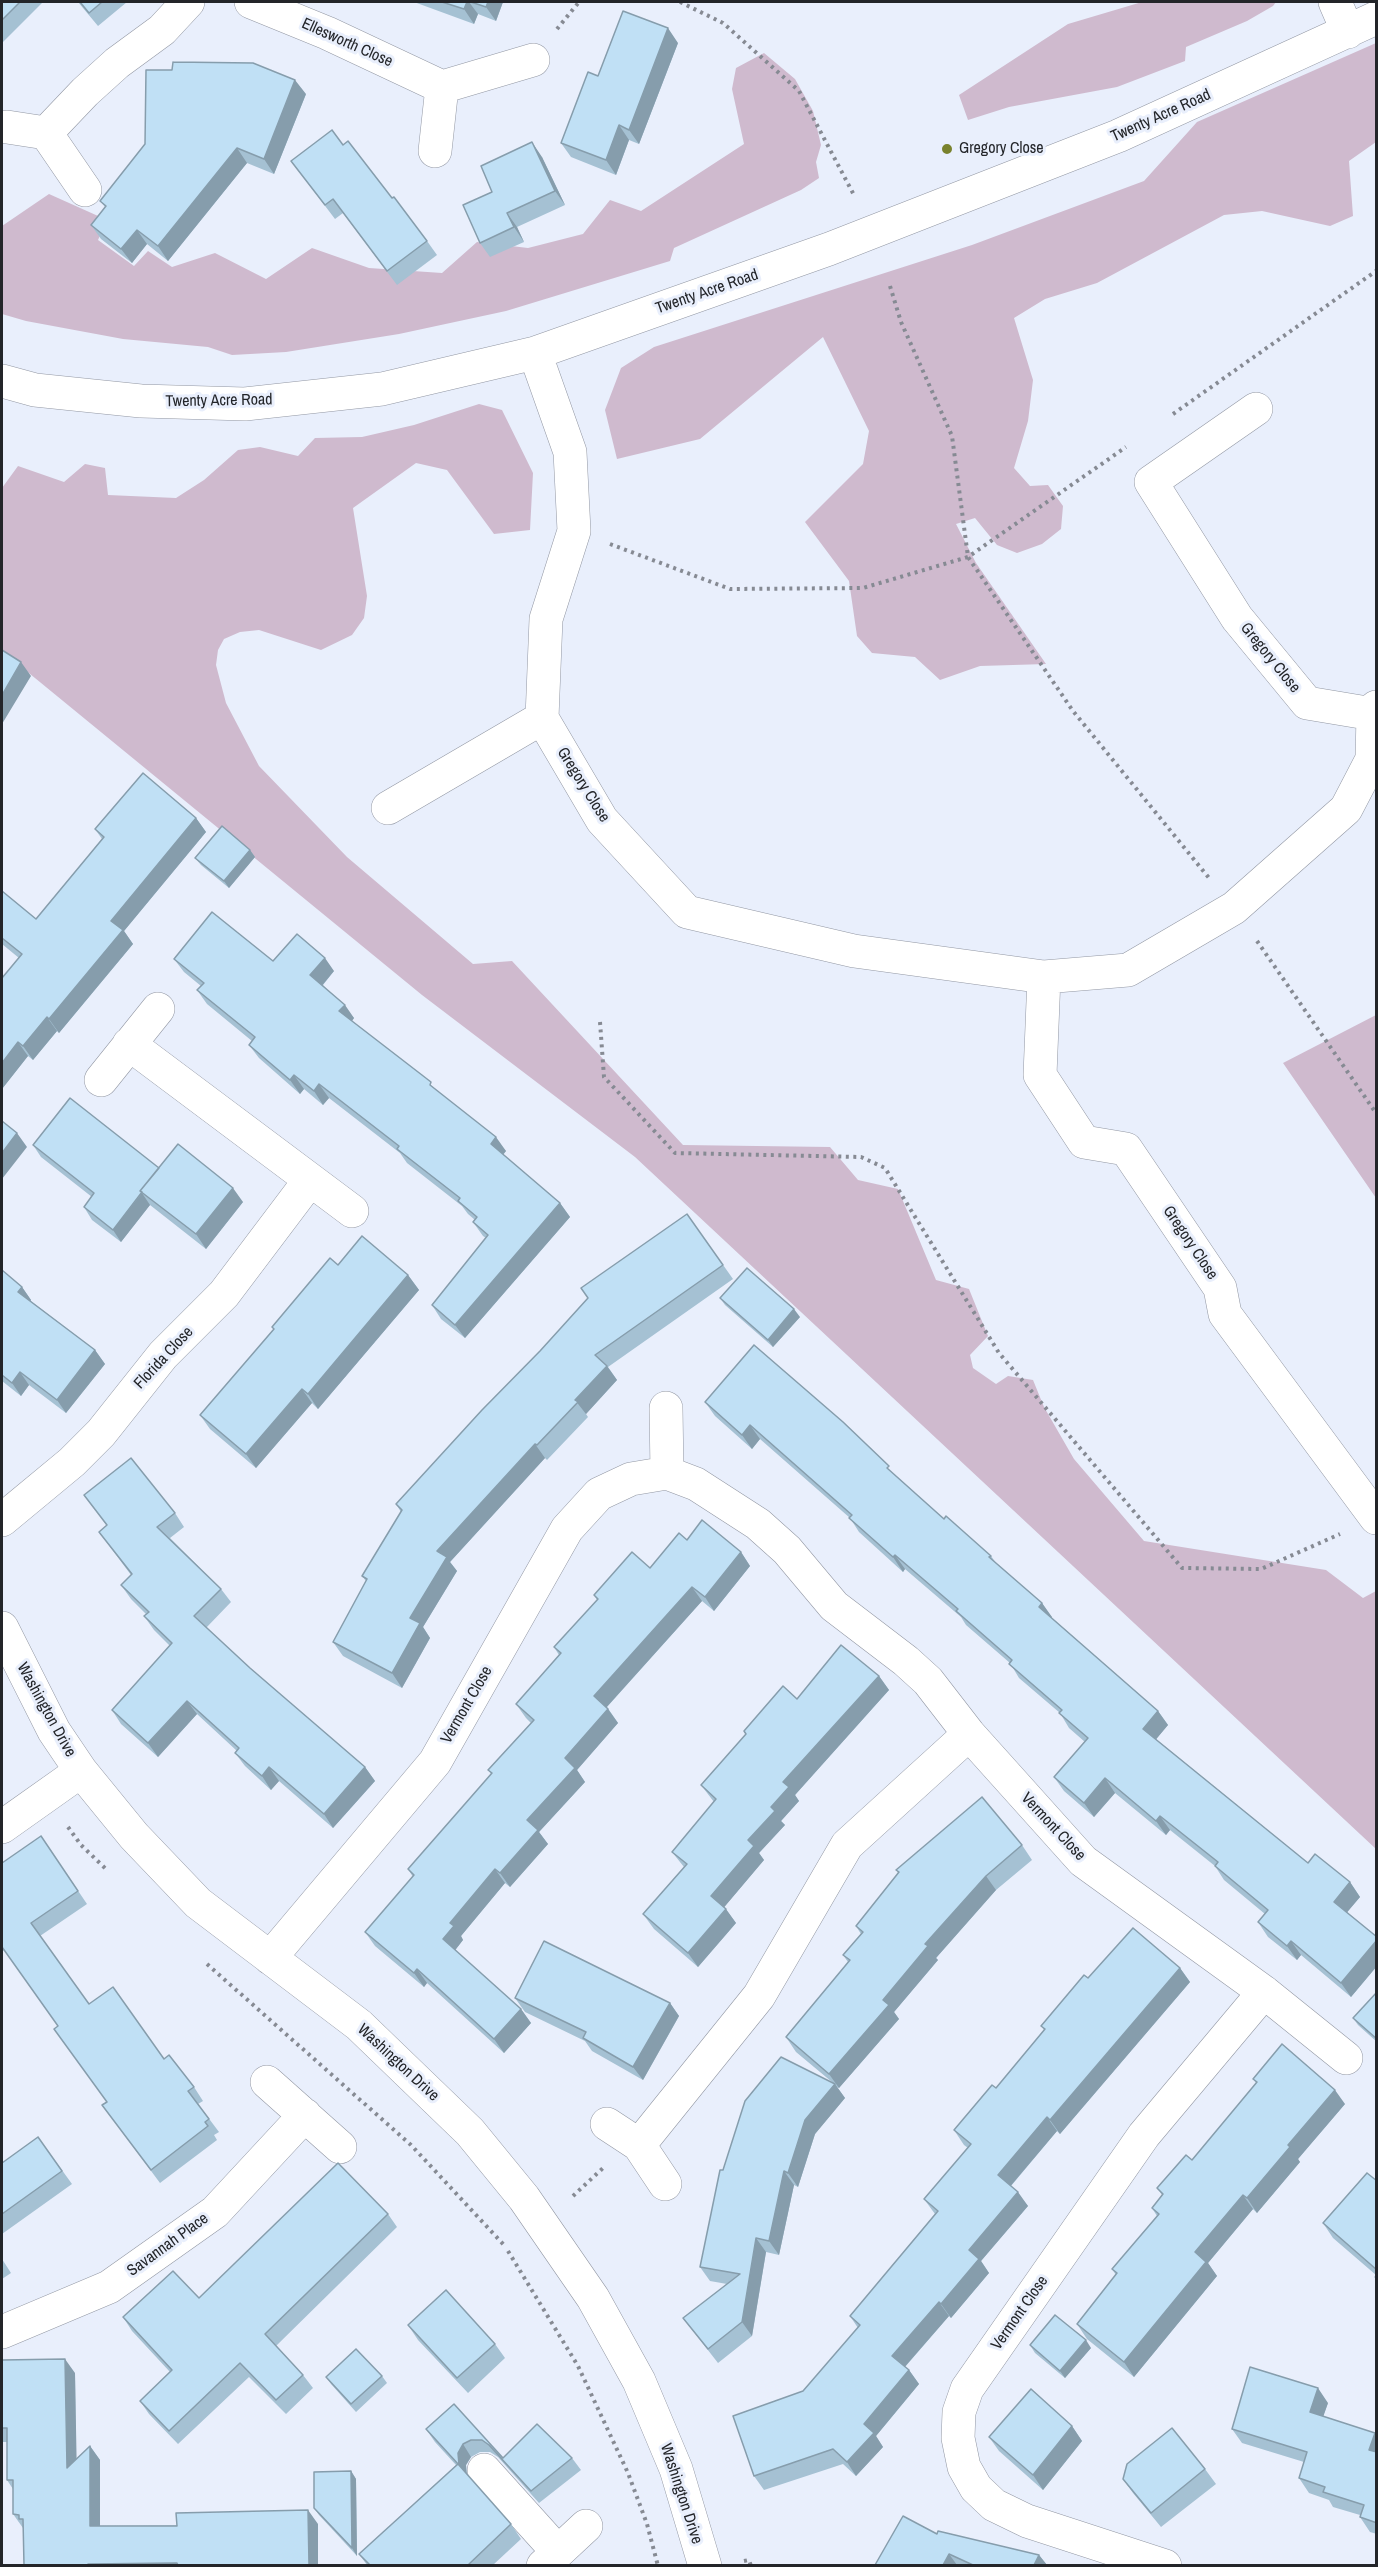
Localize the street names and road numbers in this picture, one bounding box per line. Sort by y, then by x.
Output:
street label: Ellesworth Close [298,14,396,72]
street label: Twenty Acre Road [1108,85,1214,147]
street label: Twenty Acre Road [653,265,761,319]
street label: Twenty Acre Road [165,390,273,412]
street label: Gregory Close [1236,619,1304,697]
street label: Gregory Close [552,744,614,826]
street label: Gregory Close [1158,1203,1222,1283]
street label: Florida Close [130,1323,198,1393]
street label: Washington Drive [12,1660,80,1760]
street label: Vermont Close [437,1663,497,1747]
street label: Vermont Close [1017,1789,1089,1865]
street label: Washington Drive [353,2020,443,2106]
street label: Savannah Place [124,2209,212,2281]
street label: Vermont Close [987,2272,1053,2354]
street label: Washington Drive [656,2441,706,2547]

